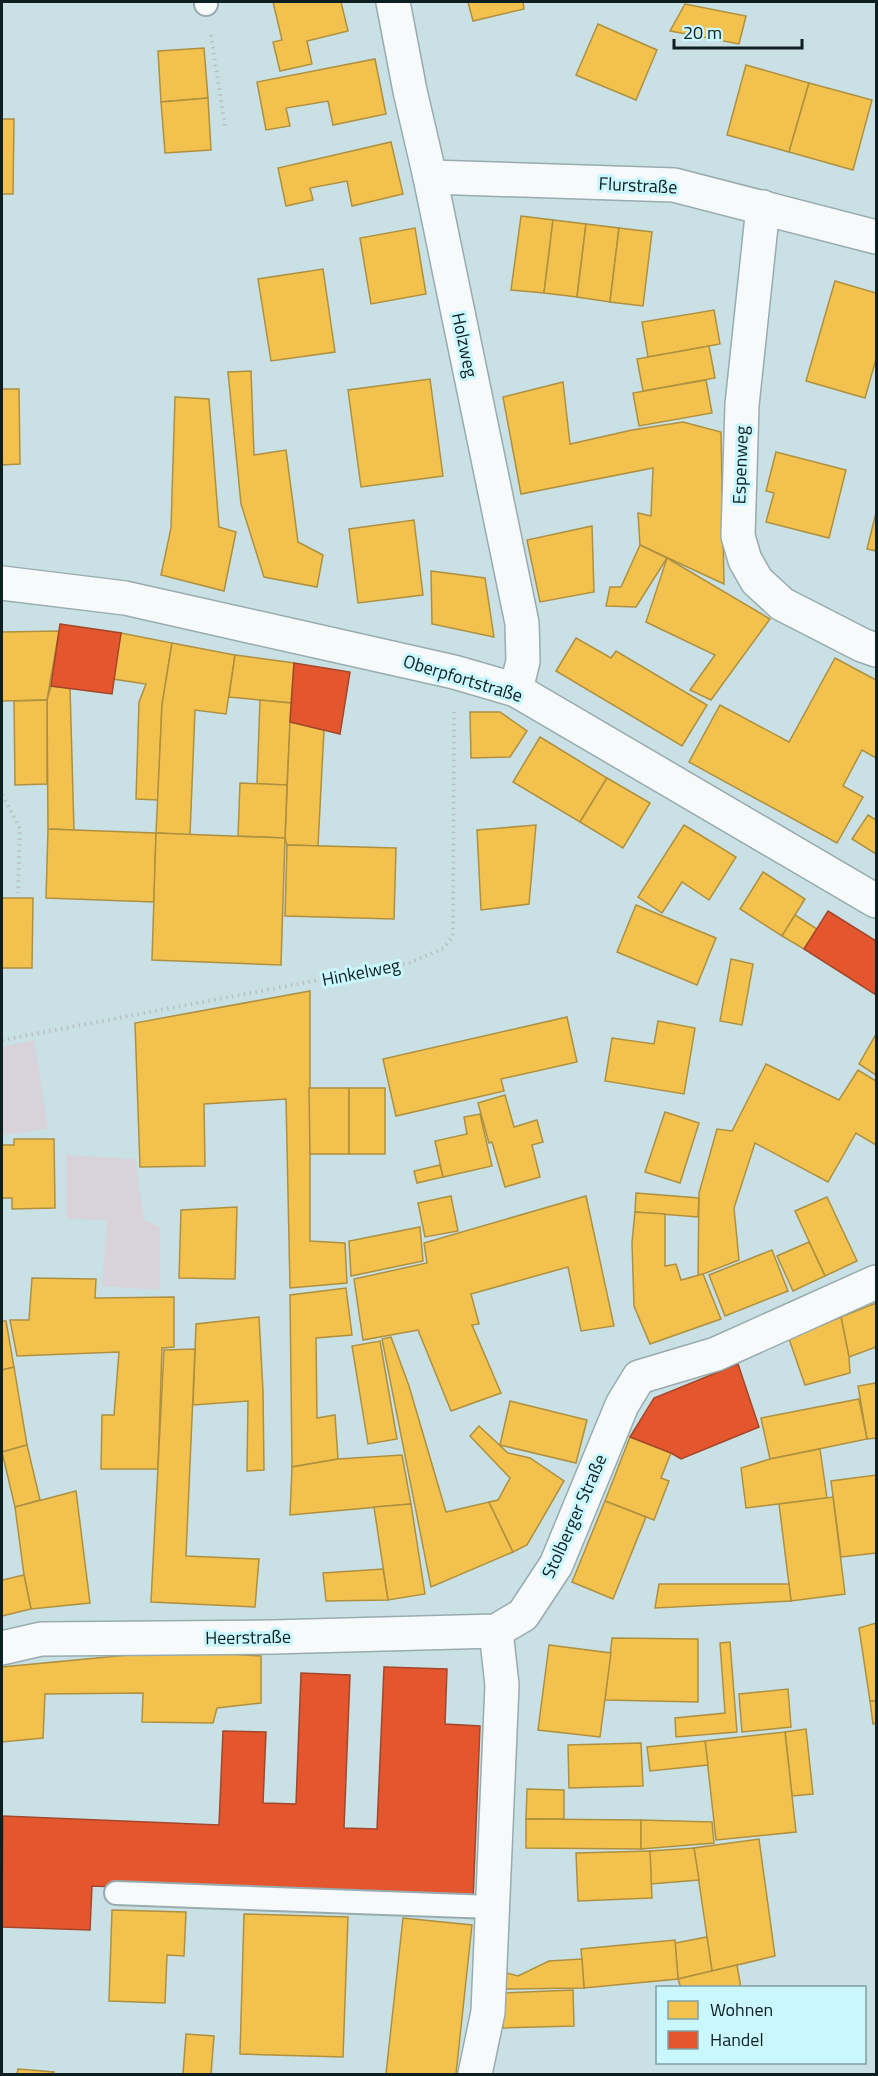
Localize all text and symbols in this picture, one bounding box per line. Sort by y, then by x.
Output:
scale bar [674,12,802,50]
text: 20 m [683,19,722,46]
street label: Flurstraße [598,169,678,201]
street label: Holzweg [445,310,485,380]
street label: Espenweg [725,425,755,505]
street label: Oberpfortstraße [400,647,526,709]
street label: Hinkelweg [319,951,403,993]
street label: Stolberger Straße [535,1450,613,1582]
street label: Heerstraße [205,1623,291,1651]
legend [656,1986,866,2064]
text: Wohnen [710,1996,773,2023]
text: Handel [710,2026,764,2053]

